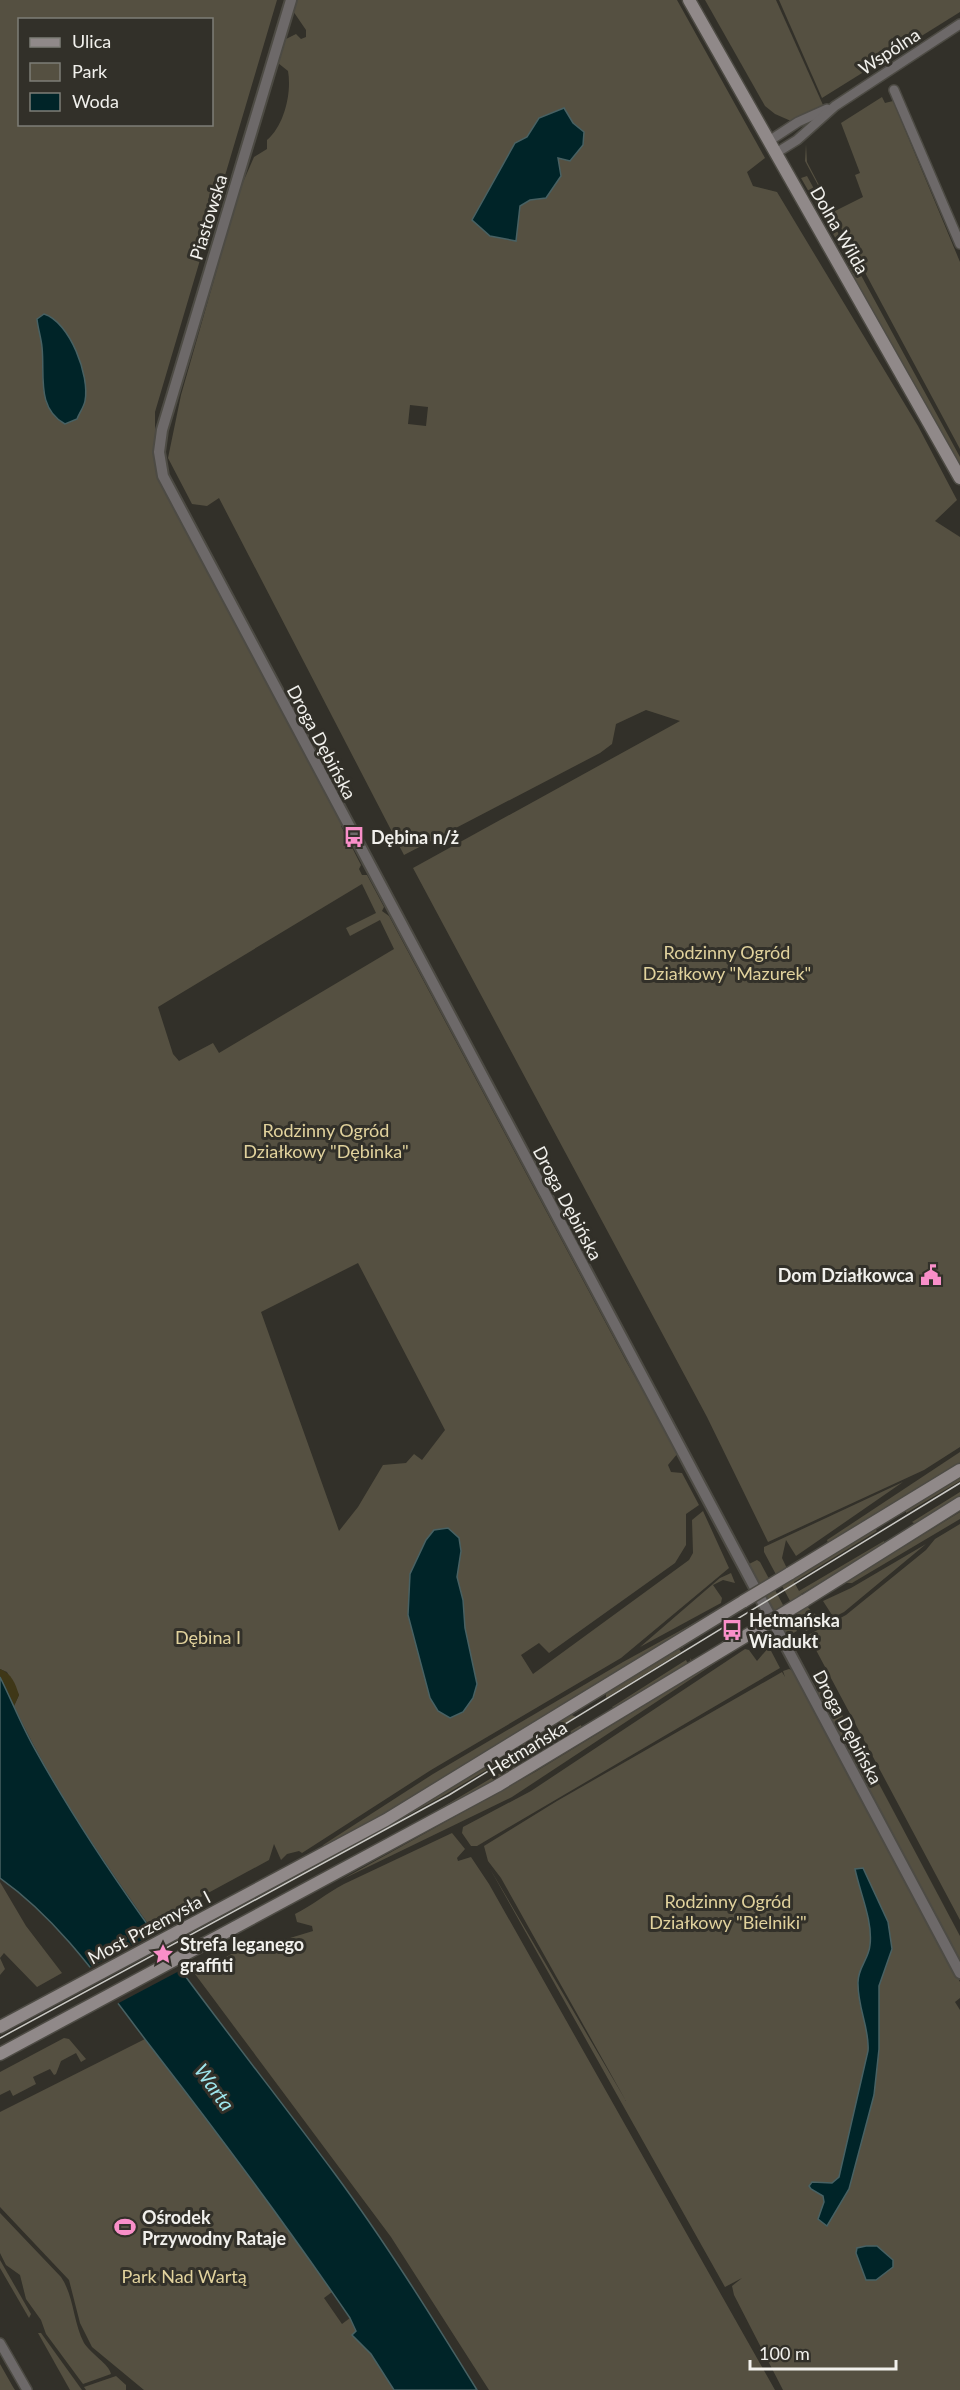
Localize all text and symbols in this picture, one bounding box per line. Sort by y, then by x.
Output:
legend [18,18,213,126]
street label: Wspólna [854,23,924,79]
text: Ulica [72,30,111,52]
text: Park [72,60,108,82]
text: Woda [72,90,119,112]
street label: Piastowska [185,172,231,262]
street label: Dolna Wilda [806,182,874,278]
street label: Droga Dębińska [283,681,361,803]
bus stop icon: Dębina n/ż [342,825,366,849]
place label: Dębina n/ż [371,826,459,848]
park label: Rodzinny Ogród Działkowy "Mazurek" [643,941,811,984]
park label: Rodzinny Ogród Działkowy "Dębinka" [243,1119,409,1162]
street label: Droga Dębińska [529,1142,607,1264]
public building icon: Dom Działkowca [919,1263,943,1287]
place label: Dom Działkowca [778,1264,914,1286]
place label: Hetmańska Wiadukt [749,1609,840,1652]
bus stop icon: Hetmańska Wiadukt [720,1618,744,1642]
park label: Dębina I [175,1626,241,1648]
street label: Droga Dębińska [809,1666,887,1788]
street label: Hetmańska [483,1716,571,1780]
street label: Most Przemysła I [84,1885,214,1969]
park label: Rodzinny Ogród Działkowy "Bielniki" [649,1890,807,1933]
place label: Strefa leganego graffiti [180,1933,304,1976]
place icon: Strefa leganego graffiti [151,1942,175,1966]
water label: Warta [190,2059,240,2115]
place label: Ośrodek Przywodny Rataje [142,2206,286,2249]
sports icon: Ośrodek Przywodny Rataje [113,2215,137,2239]
park label: Park Nad Wartą [121,2265,247,2287]
scale bar [750,2333,896,2371]
text: 100 m [759,2342,810,2364]

